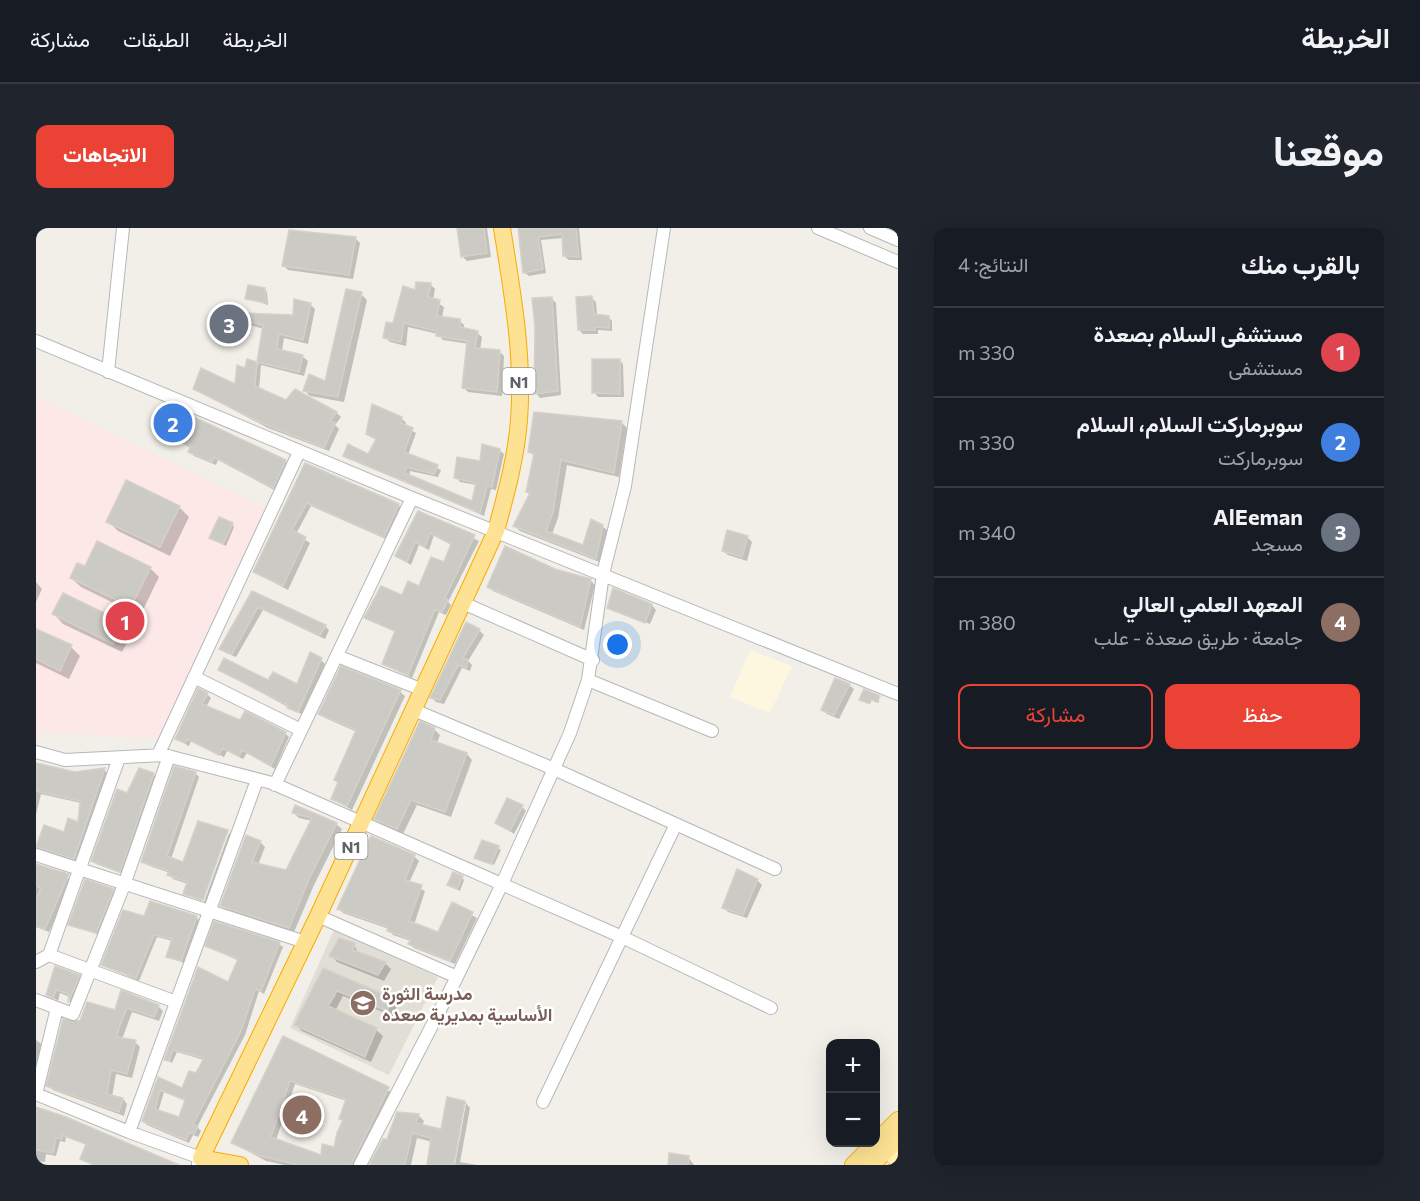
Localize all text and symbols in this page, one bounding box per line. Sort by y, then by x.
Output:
text: الخريطة [1301,20,1390,54]
text: مشاركة [30,26,90,51]
text: الطبقات [123,26,190,51]
text: الخريطة [223,26,288,51]
text: موقعنا [1273,123,1384,175]
button: الاتجاهات [36,125,174,188]
text: بالقرب منك [1241,248,1360,279]
text: النتائج: 4 [958,252,1028,276]
pin: 3 [210,302,248,346]
text: مستشفى السلام بصعدة [1093,320,1303,347]
text: 330 m [958,340,1015,364]
text: 1 [1336,340,1345,364]
text: مستشفى [1228,355,1303,379]
road number: N1 [502,368,536,394]
pin: 2 [154,400,192,446]
text: سوبرماركت السلام، السلام [1076,410,1303,437]
text: 330 m [958,430,1015,454]
text: 2 [1335,430,1346,454]
text: سوبرماركت [1218,445,1303,469]
text: AlEeman [1213,503,1303,530]
text: 340 m [958,520,1016,544]
text: 3 [1335,520,1346,544]
text: مسجد [1251,531,1303,555]
text: المعهد العلمي العالي [1123,590,1303,617]
pin: 1 [106,598,145,644]
text: 380 m [958,610,1016,634]
text: 4 [1334,610,1347,634]
text: جامعة · طريق صعدة - علب [1094,625,1303,649]
your location [603,630,632,659]
button: مشاركة [958,684,1153,749]
button: حفظ [1165,684,1360,749]
road number: N1 [334,833,368,859]
place label: مدرسة الثورة الأساسية بمديرية صعده [382,982,552,1026]
school or university icon: مدرسة الثورة الأساسية بمديرية صعده [348,988,378,1018]
map controls [826,1039,880,1147]
button: + [826,1039,880,1093]
pin: 4 [282,1092,322,1138]
button: − [826,1093,880,1147]

